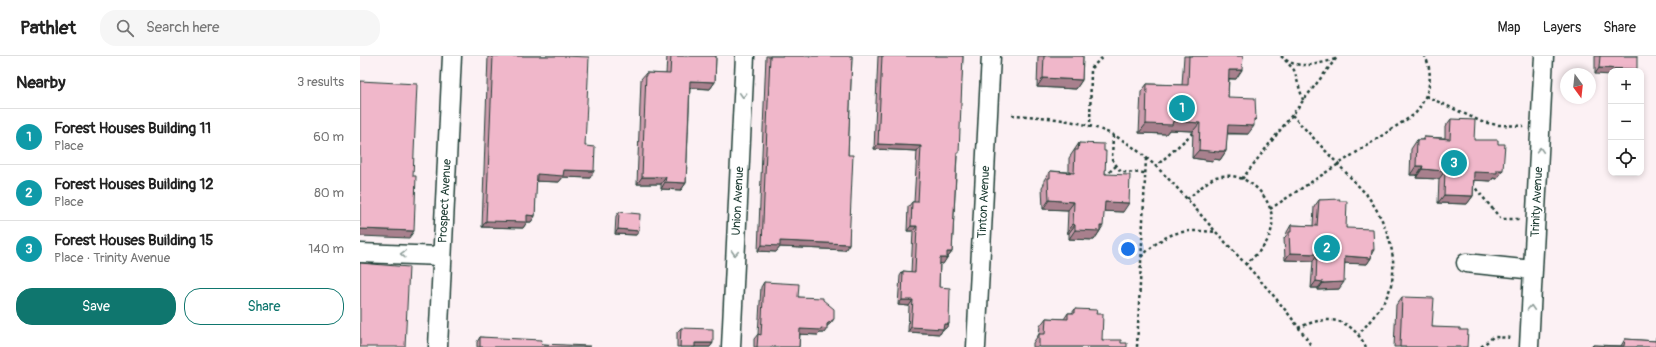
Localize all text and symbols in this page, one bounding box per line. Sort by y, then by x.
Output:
search box [100,10,380,46]
text: Pathlet [20,16,76,40]
icon: search [114,17,136,39]
text: Search here [146,18,219,37]
text: Map [1498,19,1521,36]
text: Layers [1543,19,1581,36]
text: Share [1603,19,1636,36]
north arrow [1560,68,1596,104]
map controls [1608,68,1644,176]
button: + [1608,68,1644,104]
text: Nearby [16,72,65,93]
text: 3 results [297,74,344,90]
one-way arrow [739,92,747,98]
pin: 1 [1169,93,1195,123]
button: − [1608,104,1644,140]
text: Forest Houses Building 11 [54,119,211,138]
text: 1 [26,129,32,145]
text: 60 m [313,129,344,145]
text: Place [54,138,83,154]
button: locate [1608,140,1644,176]
one-way arrow [1535,147,1544,153]
pin: 3 [1441,148,1467,178]
street label: Prospect Avenue [435,158,455,243]
street label: Tinton Avenue [975,165,993,239]
street label: Union Avenue [729,166,747,236]
street label: Trinity Avenue [1528,166,1546,238]
text: Forest Houses Building 12 [54,175,214,194]
text: 2 [25,185,33,201]
text: 80 m [314,185,344,201]
text: Place [54,194,83,210]
text: Forest Houses Building 15 [54,231,213,250]
pin: 2 [1314,233,1340,263]
your location [1118,239,1138,259]
text: 3 [25,241,33,257]
text: 140 m [308,241,344,257]
text: Place · Trinity Avenue [54,250,170,266]
one-way arrow [400,250,406,259]
one-way arrow [731,250,740,256]
button: Save [16,288,176,325]
button: Share [184,288,344,325]
one-way arrow [1527,305,1536,311]

